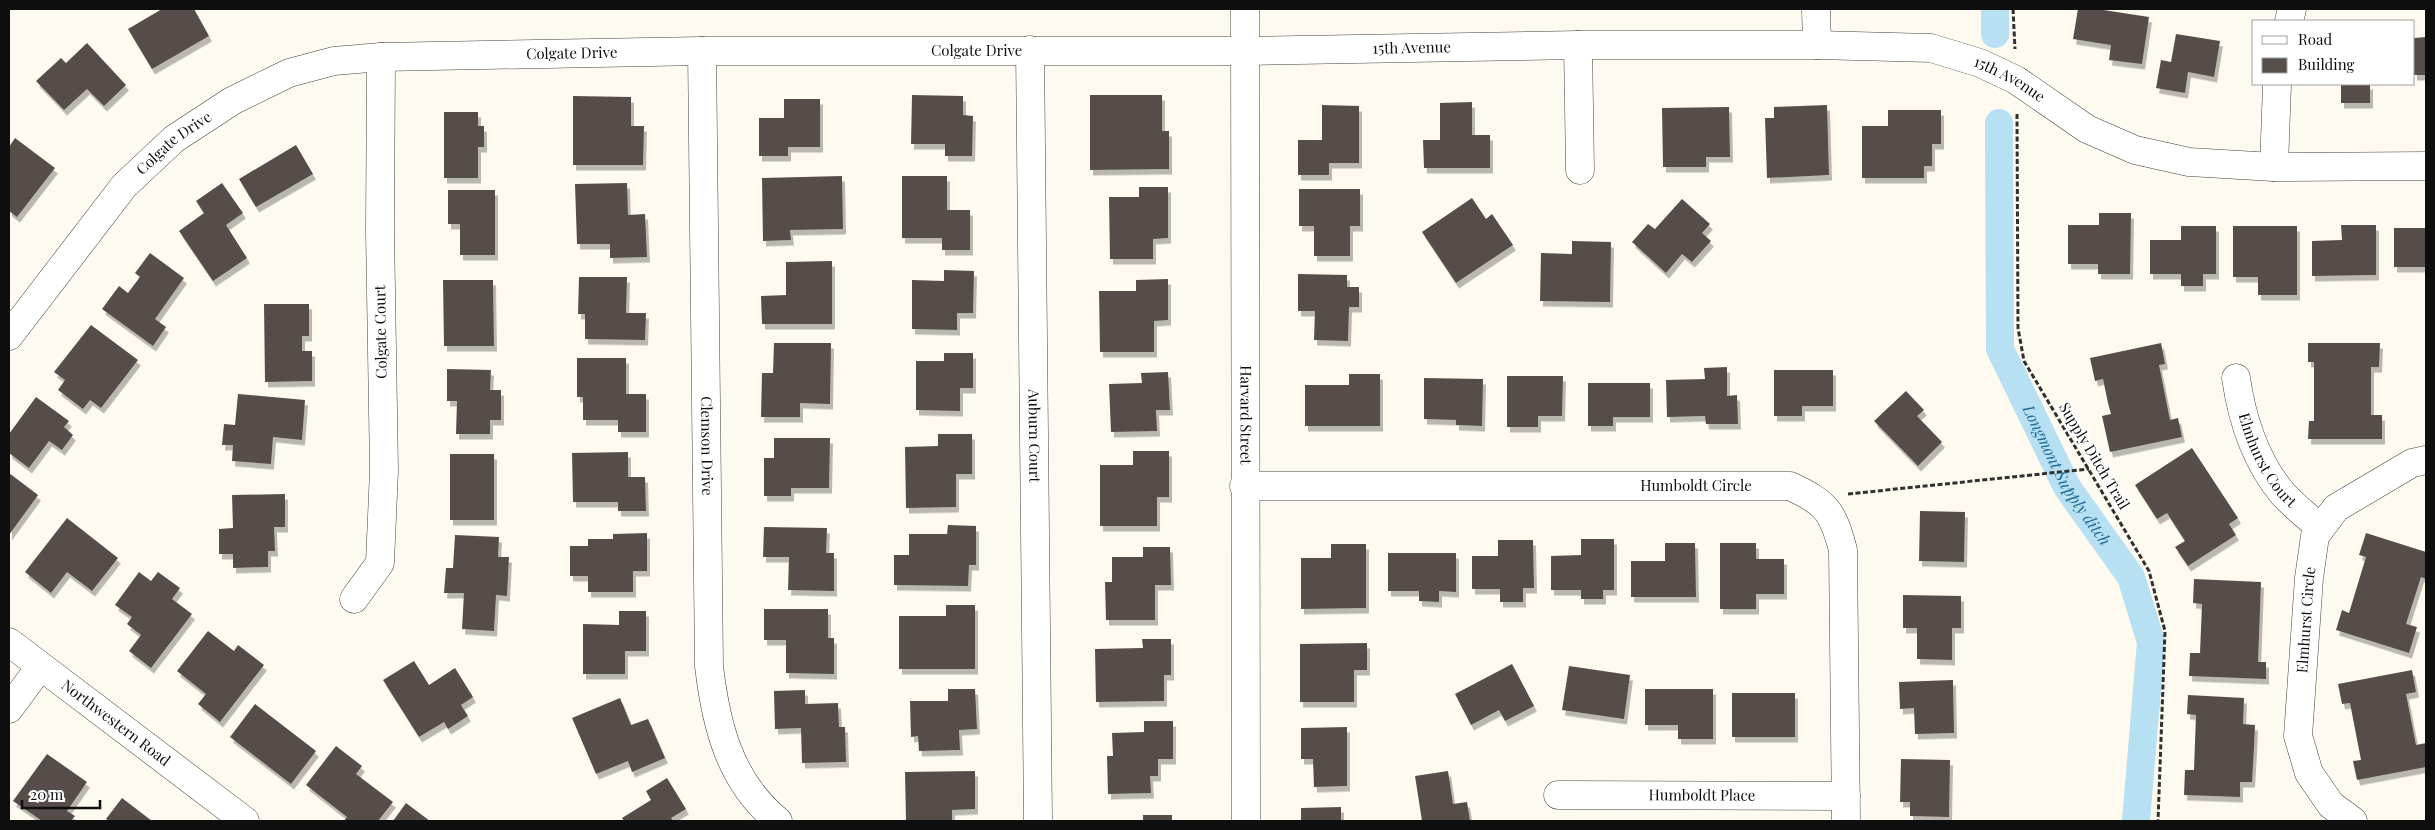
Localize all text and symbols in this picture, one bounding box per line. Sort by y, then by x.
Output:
legend [2252,20,2415,85]
text: Road [2298,29,2332,49]
street label: 15th Avenue [1372,36,1451,58]
street label: Colgate Drive [931,40,1022,60]
street label: Colgate Drive [526,42,618,63]
street label: 15th Avenue [1972,51,2049,106]
text: Building [2298,54,2355,74]
street label: Colgate Drive [131,106,215,179]
street label: Colgate Court [369,284,391,379]
street label: Harvard Street [1236,365,1257,465]
street label: Auburn Court [1025,388,1045,484]
street label: Clemson Drive [697,396,718,496]
street label: Supply Ditch Trail [2055,398,2135,513]
water label: Longmont Supply ditch [2018,400,2116,549]
street label: Elmhurst Court [2235,410,2302,512]
street label: Humboldt Circle [1640,475,1752,495]
street label: Elmhurst Circle [2291,565,2320,674]
street label: Northwestern Road [58,674,175,770]
scale bar [22,778,100,810]
text: 20 m [30,784,64,804]
street label: Humboldt Place [1649,784,1755,805]

